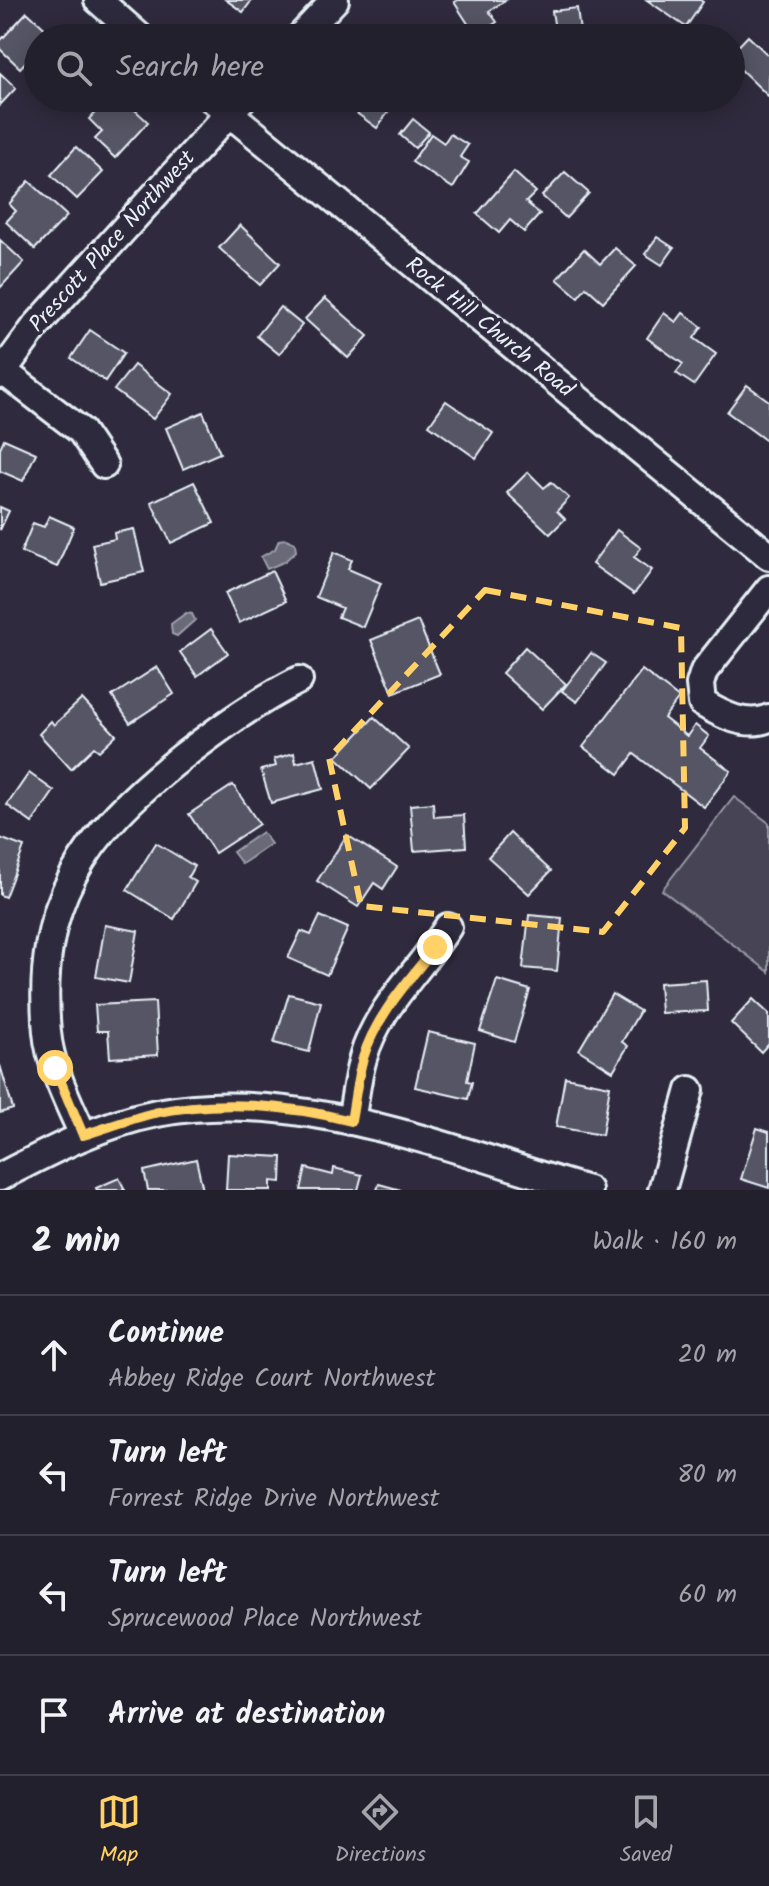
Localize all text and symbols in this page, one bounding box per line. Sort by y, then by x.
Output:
search box [24,24,745,112]
text: Search here [116,44,264,92]
icon: search [52,46,96,90]
street label: Prescott Place Northwest [21,142,205,341]
street label: Rock Hill Church Road [397,249,582,408]
route end [417,929,453,965]
route start [37,1050,73,1086]
text: 2 min [32,1215,120,1269]
text: Walk · 160 m [592,1221,737,1263]
text: Continue [108,1310,224,1358]
icon: ahead [32,1333,76,1377]
text: 20 m [678,1334,737,1376]
text: Abbey Ridge Court Northwest [108,1358,436,1400]
text: Turn left [108,1430,227,1478]
icon: left [32,1453,76,1497]
text: 80 m [677,1454,737,1496]
text: Forrest Ridge Drive Northwest [108,1478,440,1520]
text: Turn left [108,1550,227,1598]
icon: left [32,1573,76,1617]
text: 60 m [678,1574,737,1616]
text: Sprucewood Place Northwest [108,1598,422,1640]
text: Arrive at destination [108,1691,385,1739]
icon: arrive [32,1693,76,1737]
tab: Map [97,1790,141,1873]
tab: Directions [335,1790,426,1873]
tab: Saved [620,1790,672,1873]

